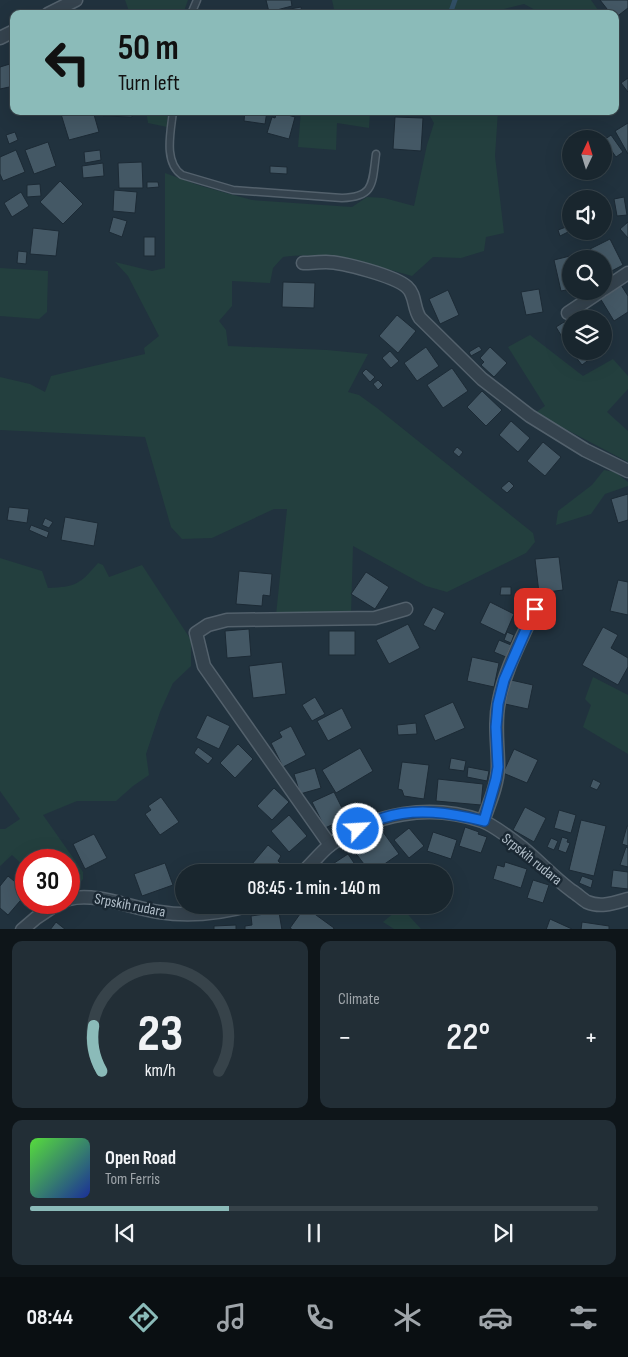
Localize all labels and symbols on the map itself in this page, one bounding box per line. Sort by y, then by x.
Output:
north arrow [562,130,612,180]
pin [514,588,556,630]
position arrow [331,802,383,854]
street label: Srpskih rudara [498,829,566,890]
speed limit sign: 30 [15,849,80,914]
street label: Srpskih rudara [93,889,167,922]

